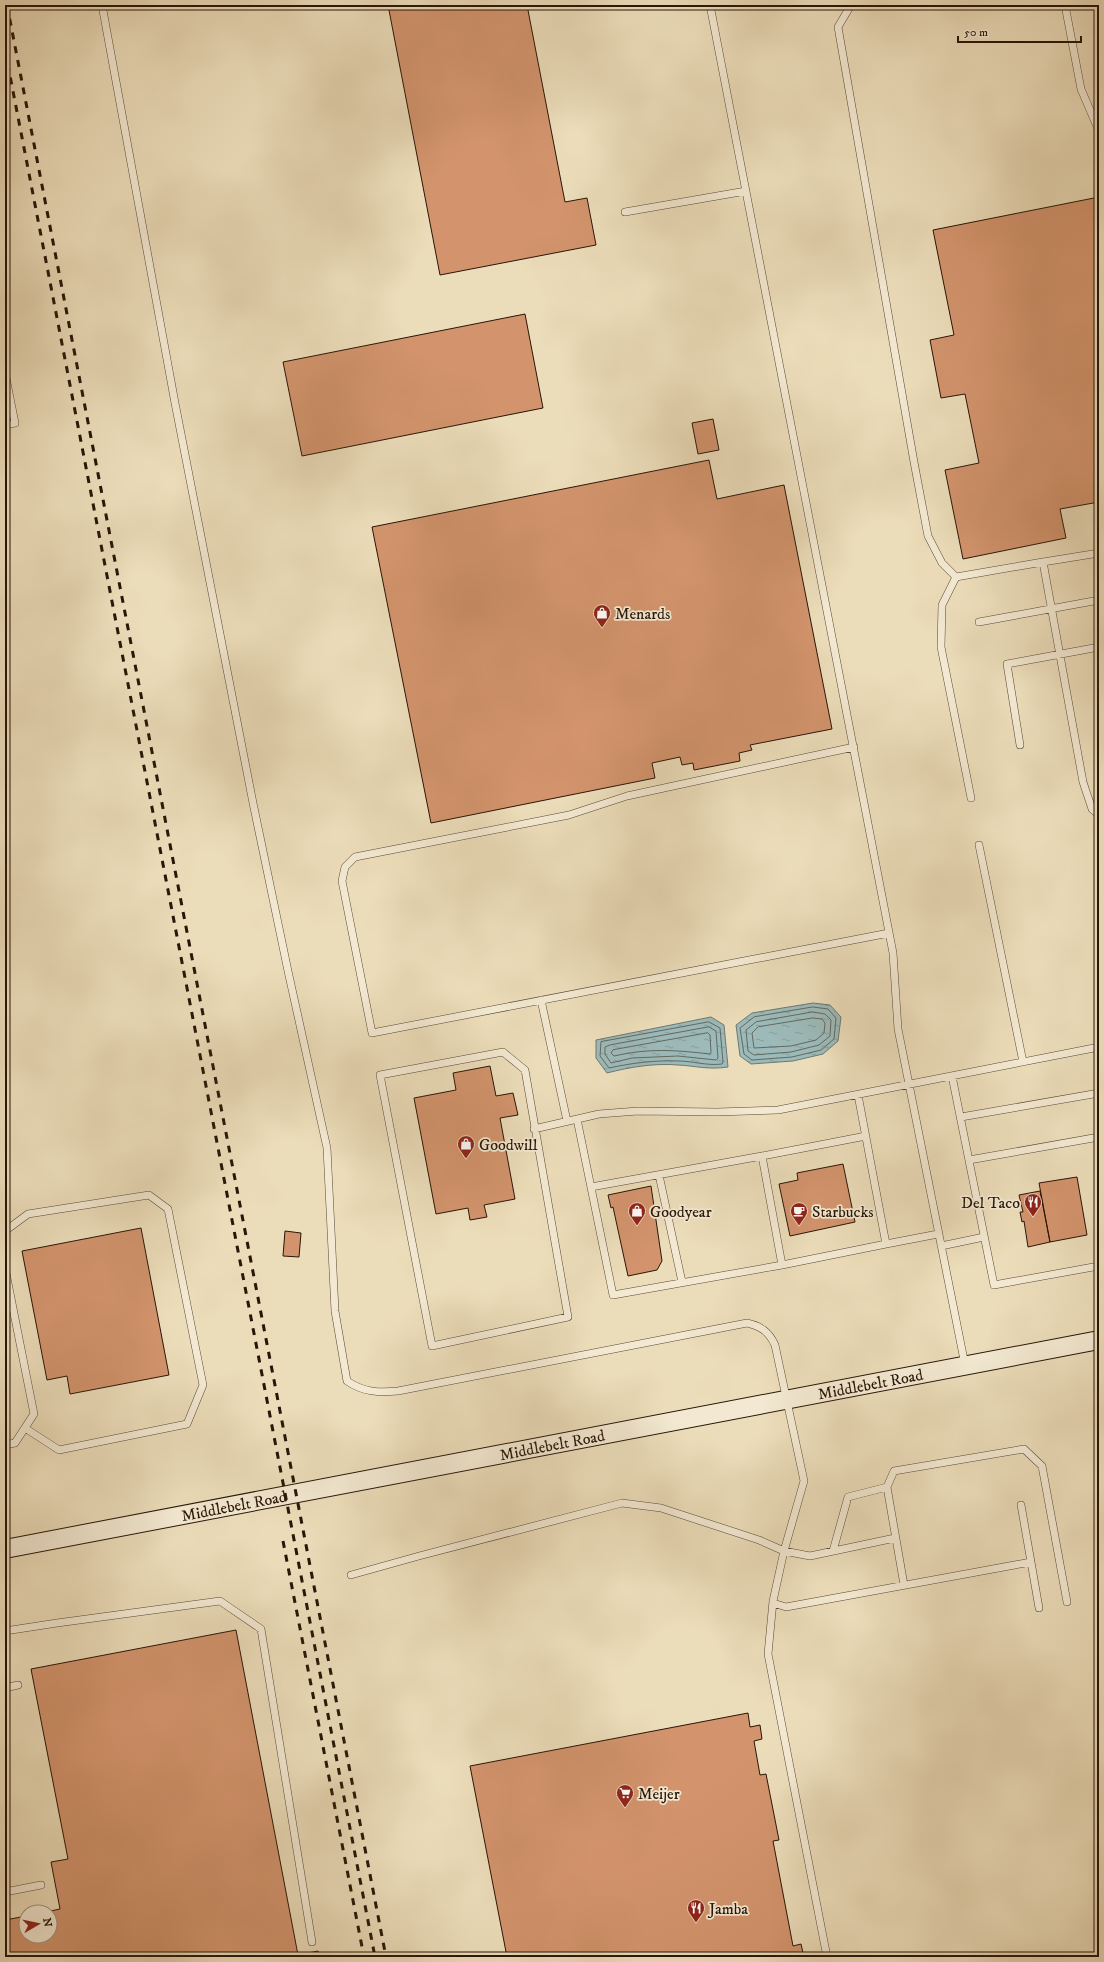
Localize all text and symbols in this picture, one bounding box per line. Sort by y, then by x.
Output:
scale bar [958,18,1081,44]
text: 50 m [964,25,988,40]
shop icon: Menards [592,603,612,628]
place label: Menards [615,604,670,624]
shop icon: Goodwill [456,1134,476,1159]
place label: Goodwill [479,1135,538,1155]
restaurant icon: Del Taco [1023,1192,1043,1217]
place label: Del Taco [961,1193,1020,1213]
shop icon: Goodyear [627,1201,647,1226]
cafe icon: Starbucks [789,1201,809,1226]
place label: Goodyear [650,1202,712,1222]
place label: Starbucks [812,1202,874,1222]
street label: Middlebelt Road [816,1365,925,1404]
street label: Middlebelt Road [498,1426,607,1465]
street label: Middlebelt Road [180,1486,288,1526]
supermarket icon: Meijer [615,1783,635,1808]
place label: Meijer [638,1784,680,1804]
restaurant icon: Jamba [686,1898,706,1923]
place label: Jamba [707,1899,748,1919]
north arrow [18,1904,58,1944]
text: N [39,1917,55,1928]

